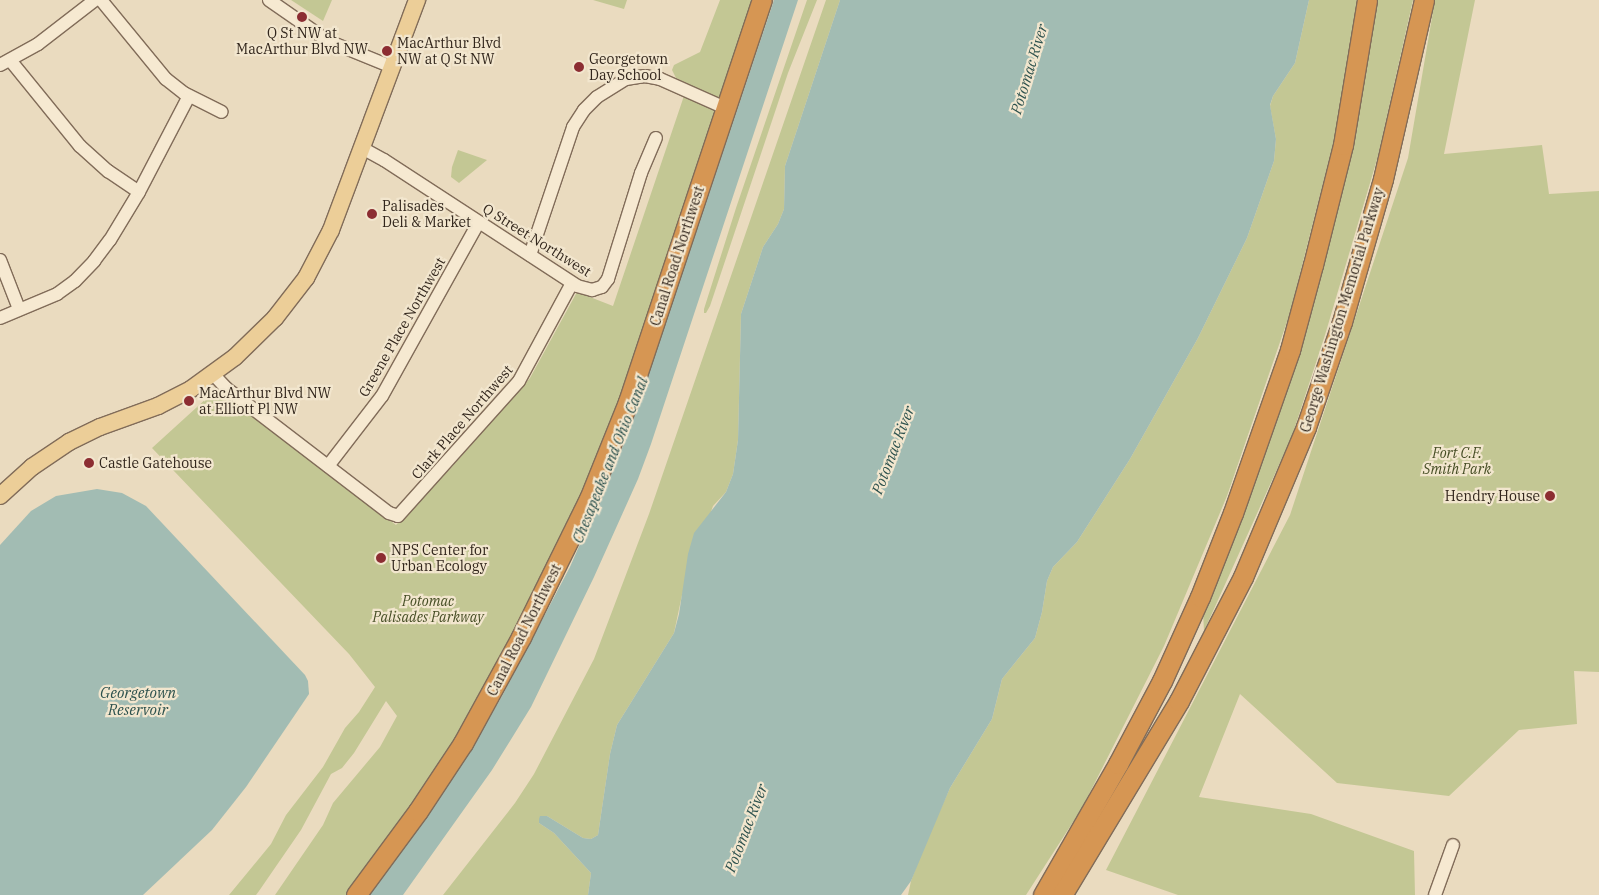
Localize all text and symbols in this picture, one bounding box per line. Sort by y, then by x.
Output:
marker: Q St NW at MacArthur Blvd NW [296,11,308,23]
water label: Potomac River [1007,22,1051,116]
place label: Q St NW at MacArthur Blvd NW [236,25,368,58]
place label: MacArthur Blvd NW at Q St NW [397,35,501,68]
marker: MacArthur Blvd NW at Q St NW [381,45,393,57]
place label: Georgetown Day School [589,51,668,84]
marker: Georgetown Day School [573,61,585,73]
street label: Canal Road Northwest [646,184,708,328]
street label: George Washington Memorial Parkway [1297,186,1387,434]
place label: Palisades Deli & Market [382,198,471,230]
street label: Q Street Northwest [480,200,594,280]
marker: Palisades Deli & Market [366,208,378,220]
street label: Greene Place Northwest [355,254,449,400]
street label: Clark Place Northwest [408,362,516,482]
water label: Chesapeake and Ohio Canal [568,374,652,546]
place label: MacArthur Blvd NW at Elliott Pl NW [199,385,331,418]
marker: MacArthur Blvd NW at Elliott Pl NW [183,395,195,407]
water label: Potomac River [868,403,918,497]
park label: Fort C.F. Smith Park [1423,445,1491,478]
place label: Castle Gatehouse [99,455,212,471]
marker: Castle Gatehouse [83,457,95,469]
place label: Hendry House [1445,488,1540,504]
marker: Hendry House [1544,490,1556,502]
place label: NPS Center for Urban Ecology [391,542,488,574]
marker: NPS Center for Urban Ecology [375,552,387,564]
street label: Canal Road Northwest [483,561,565,699]
park label: Potomac Palisades Parkway [372,593,484,626]
water label: Georgetown Reservoir [100,683,176,718]
water label: Potomac River [721,781,771,875]

